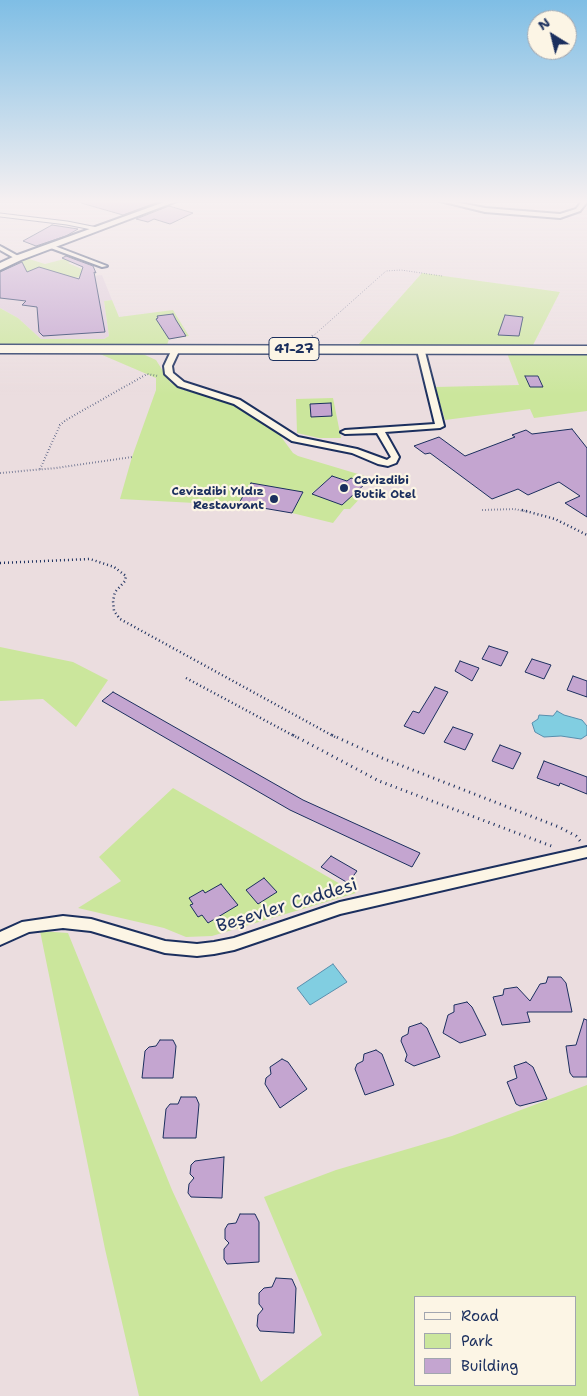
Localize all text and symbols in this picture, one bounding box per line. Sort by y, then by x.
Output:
north arrow [527,10,577,60]
text: N [534,13,554,34]
road number: 41-27 [269,338,319,360]
place label: Cevizdibi Butik Otel [354,474,416,502]
marker: Cevizdibi Butik Otel [338,482,350,494]
place label: Cevizdibi Yıldız Restaurant [172,485,264,513]
marker: Cevizdibi Yıldız Restaurant [268,493,280,505]
street label: Beşevler Caddesi [214,874,360,938]
legend [414,1296,577,1386]
text: Road [461,1306,499,1326]
text: Park [461,1331,493,1351]
text: Building [461,1356,518,1376]

